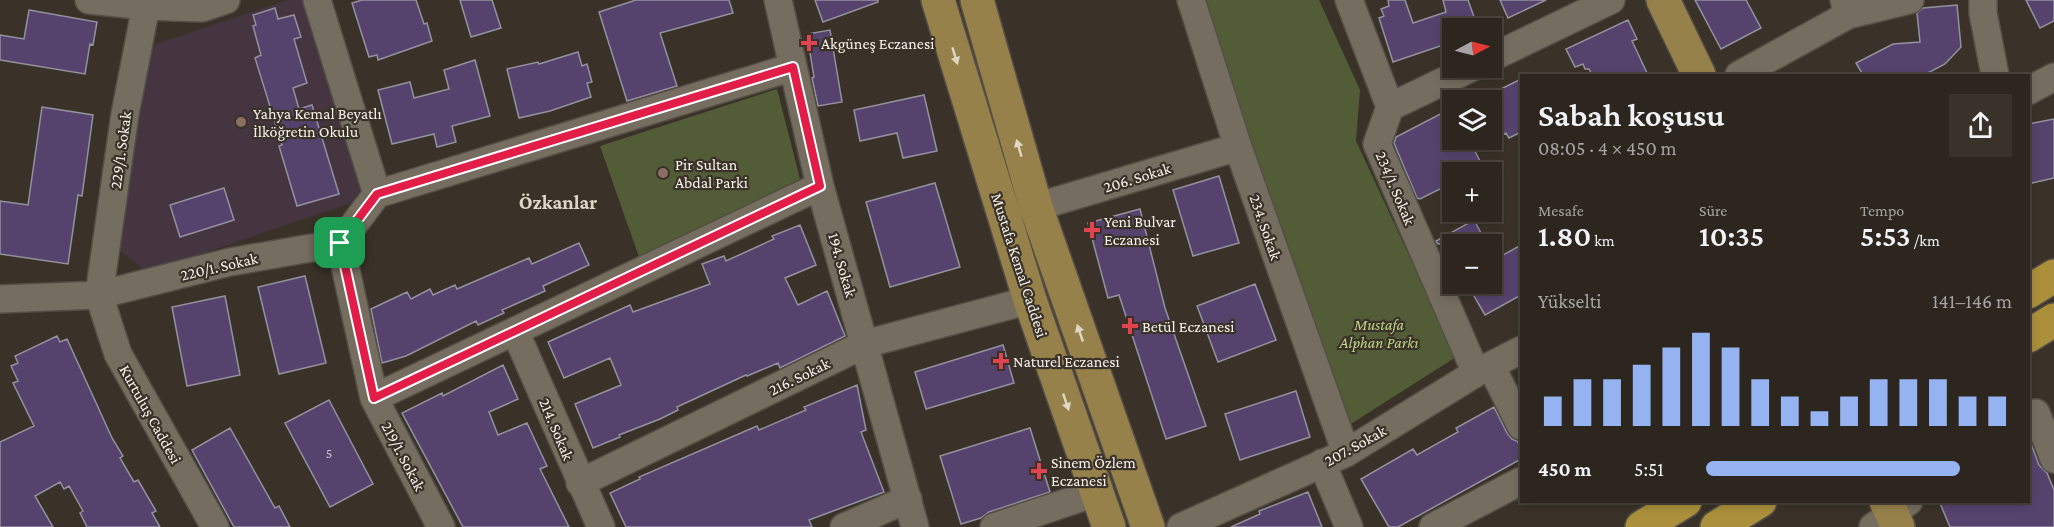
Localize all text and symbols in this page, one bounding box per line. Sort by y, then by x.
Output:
north arrow [1442,18,1502,78]
map controls [1442,18,1502,294]
place label: Akgüneş Eczanesi [821,35,934,53]
marker: Akgüneş Eczanesi [802,36,816,50]
one-way arrow [951,47,960,65]
button: layers [1442,90,1502,150]
button: share [1949,94,2012,157]
text: Sabah koşusu [1538,96,1724,133]
place label: Yahya Kemal Beyatlı İlköğretin Okulu [253,105,382,141]
street label: 229/1. Sokak [107,110,134,190]
marker: Yahya Kemal Beyatlı İlköğretin Okulu [234,115,248,129]
text: 08:05 · 4 × 450 m [1538,137,1677,159]
one-way arrow [1014,139,1023,157]
street label: 234/1. Sokak [1372,149,1419,228]
place label: Pir Sultan Abdal Parki [675,156,748,191]
street label: 206. Sokak [1102,159,1173,196]
button: + [1442,162,1502,222]
marker: Pir Sultan Abdal Parki [656,166,670,180]
district label: Özkanlar [519,191,597,213]
street label: Mustafa Kemal Caddesi [988,191,1051,339]
street label: 234. Sokak [1246,192,1285,262]
text: Mesafe [1538,202,1584,219]
text: Süre [1699,202,1727,219]
text: Tempo [1860,202,1904,219]
place label: Yeni Bulvar Eczanesi [1104,213,1176,248]
pin [314,217,365,268]
text: 1.80 [1538,219,1591,252]
text: 10:35 [1699,219,1764,252]
text: 5:53 [1860,219,1911,252]
marker: Yeni Bulvar Eczanesi [1085,223,1099,237]
icon: arrive [323,226,356,259]
street label: 194. Sokak [825,231,860,300]
text: km [1591,232,1615,249]
text: /km [1911,232,1940,249]
button: − [1442,234,1502,294]
street label: 220/1. Sokak [179,249,260,284]
text: Yükselti [1538,290,1602,312]
text: 141–146 m [1932,290,2012,312]
park label: Mustafa Alphan Parkı [1339,316,1418,352]
place label: Betül Eczanesi [1142,318,1234,335]
marker: Betül Eczanesi [1123,319,1137,333]
one-way arrow [1075,324,1085,342]
place label: Naturel Eczanesi [1013,353,1120,370]
street label: 216. Sokak [766,354,833,398]
marker: Naturel Eczanesi [994,354,1008,368]
street label: Kurtuluş Caddesi [116,362,185,467]
one-way arrow [1061,393,1071,411]
street label: 214. Sokak [536,396,577,463]
street label: 219/1. Sokak [378,419,429,494]
street label: 207. Sokak [1322,421,1389,469]
house number: 5 [326,445,332,461]
place label: Sinem Özlem Eczanesi [1051,454,1136,489]
text: 450 m [1538,458,1591,480]
text: 5:51 [1634,458,1664,480]
marker: Sinem Özlem Eczanesi [1032,464,1046,478]

